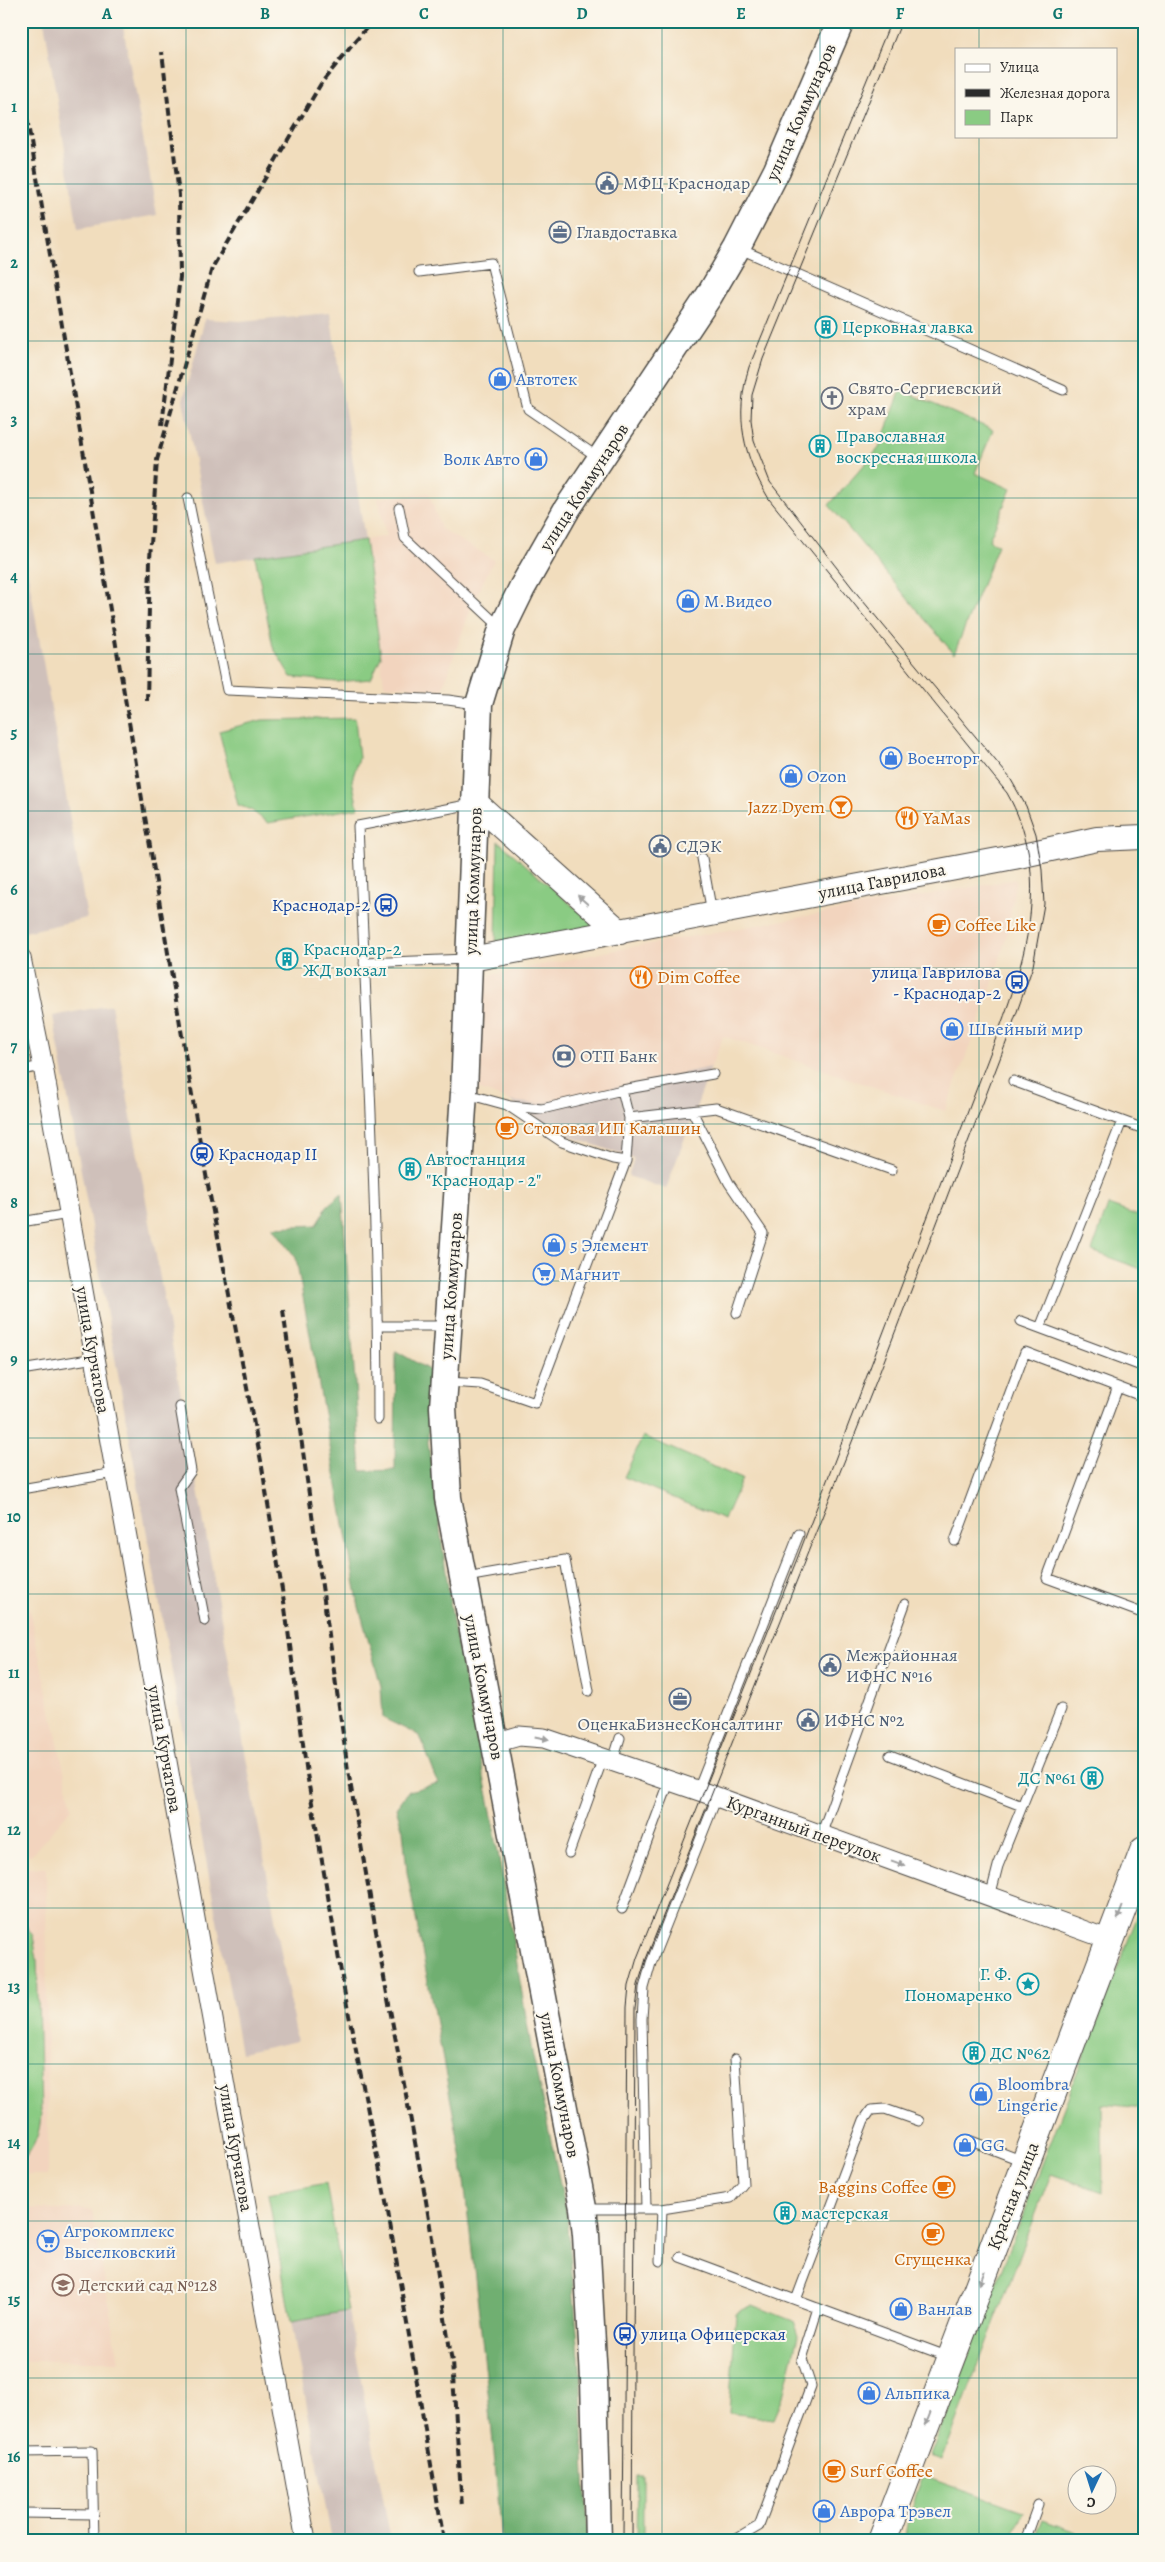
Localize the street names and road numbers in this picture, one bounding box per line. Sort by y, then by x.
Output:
street label: улица Коммунаров [760,40,842,185]
street label: улица Коммунаров [533,419,634,556]
street label: улица Коммунаров [458,807,488,956]
street label: улица Гаврилова [815,857,948,905]
street label: улица Коммунаров [434,1211,468,1362]
street label: улица Курчатова [70,1283,116,1416]
street label: улица Коммунаров [458,1611,510,1762]
street label: улица Курчатова [142,1682,188,1815]
street label: Курганный переулок [723,1790,885,1868]
street label: улица Коммунаров [534,2009,586,2160]
street label: улица Курчатова [213,2081,259,2214]
street label: Красная улица [981,2138,1045,2253]

